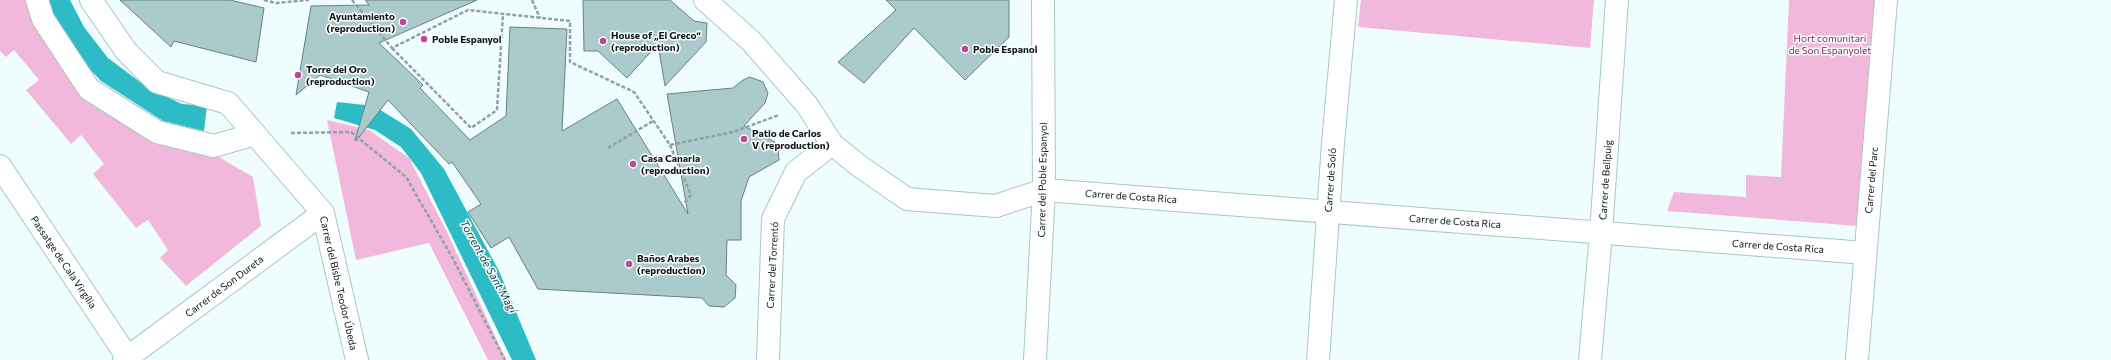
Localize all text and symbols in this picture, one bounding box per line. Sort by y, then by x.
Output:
place label: Ayuntamiento (reproduction) [326,10,395,34]
marker: Ayuntamiento (reproduction) [398,17,408,27]
place label: House of „El Greco“ (reproduction) [611,29,701,53]
park label: Hort comunitari de Son Espanyolet [1789,32,1871,56]
place label: Poble Espanyol [432,33,502,45]
marker: Poble Espanyol [419,34,429,44]
marker: House of „El Greco“ (reproduction) [598,36,608,46]
place label: Poble Espanol [973,43,1038,55]
marker: Poble Espanol [960,44,970,54]
place label: Torre del Oro (reproduction) [306,63,375,87]
marker: Torre del Oro (reproduction) [293,70,303,80]
street label: Carrer del Poble Espanyol [1035,122,1049,238]
place label: Patio de Carlos V (reproduction) [752,127,830,151]
marker: Patio de Carlos V (reproduction) [739,134,749,144]
street label: Carrer de Bellpuig [1596,139,1614,221]
street label: Carrer del Parc [1862,146,1880,214]
street label: Carrer de Soló [1322,147,1338,213]
place label: Casa Canaria (reproduction) [641,152,710,176]
marker: Casa Canaria (reproduction) [628,159,638,169]
street label: Carrer de Costa Rica [1085,187,1177,205]
street label: Carrer de Costa Rica [1409,212,1501,230]
street label: Passatge de Cala Virgília [29,213,99,311]
street label: Carrer del Bisbe Teodor Úbeda [318,215,360,351]
water label: Torrent de Sant Magí [458,217,521,317]
street label: Carrer del Torrentó [764,221,780,309]
street label: Carrer de Costa Rica [1732,237,1824,255]
place label: Baños Arabes (reproduction) [637,252,706,276]
street label: Carrer de Son Dureta [183,253,265,319]
marker: Baños Arabes (reproduction) [624,259,634,269]

